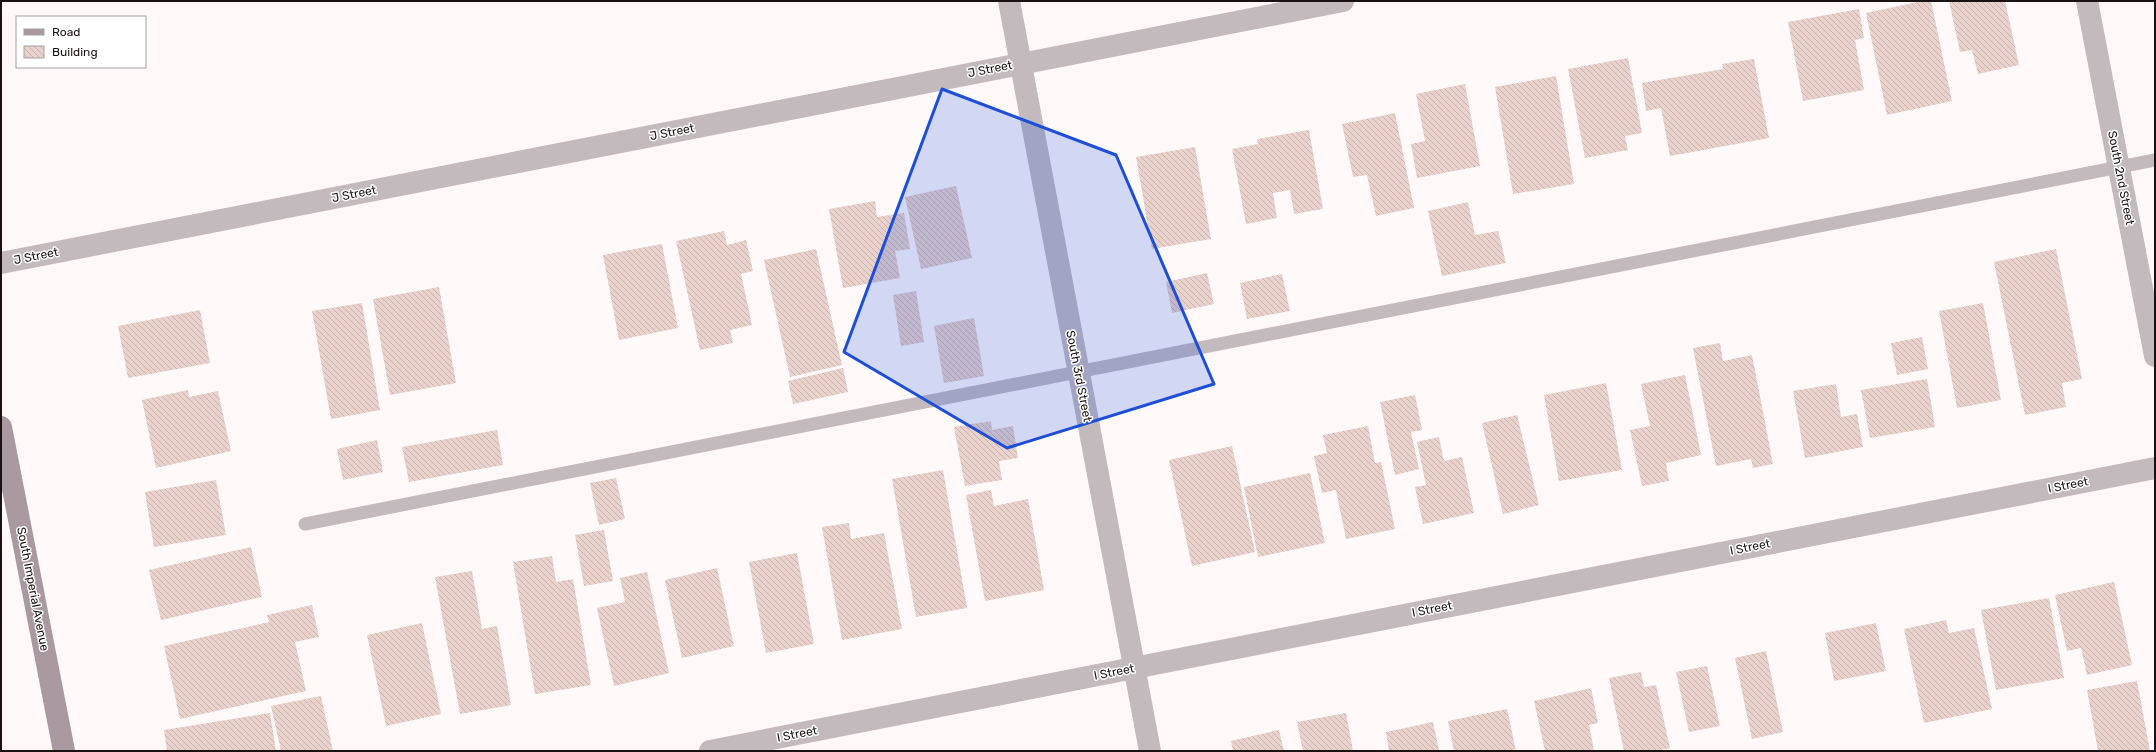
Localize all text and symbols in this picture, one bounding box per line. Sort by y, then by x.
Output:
legend [16,16,146,68]
text: Road [52,25,80,39]
text: Building [52,45,98,59]
street label: J Street [966,58,1014,80]
street label: J Street [648,121,696,143]
street label: South 2nd Street [2105,130,2137,227]
street label: J Street [330,183,378,205]
street label: J Street [12,245,60,267]
street label: South 3rd Street [1063,329,1095,423]
street label: I Street [2047,474,2090,496]
street label: South Imperial Avenue [14,526,52,652]
street label: I Street [1729,536,1772,558]
street label: I Street [1411,598,1454,620]
street label: I Street [1093,661,1136,683]
street label: I Street [776,723,819,745]

